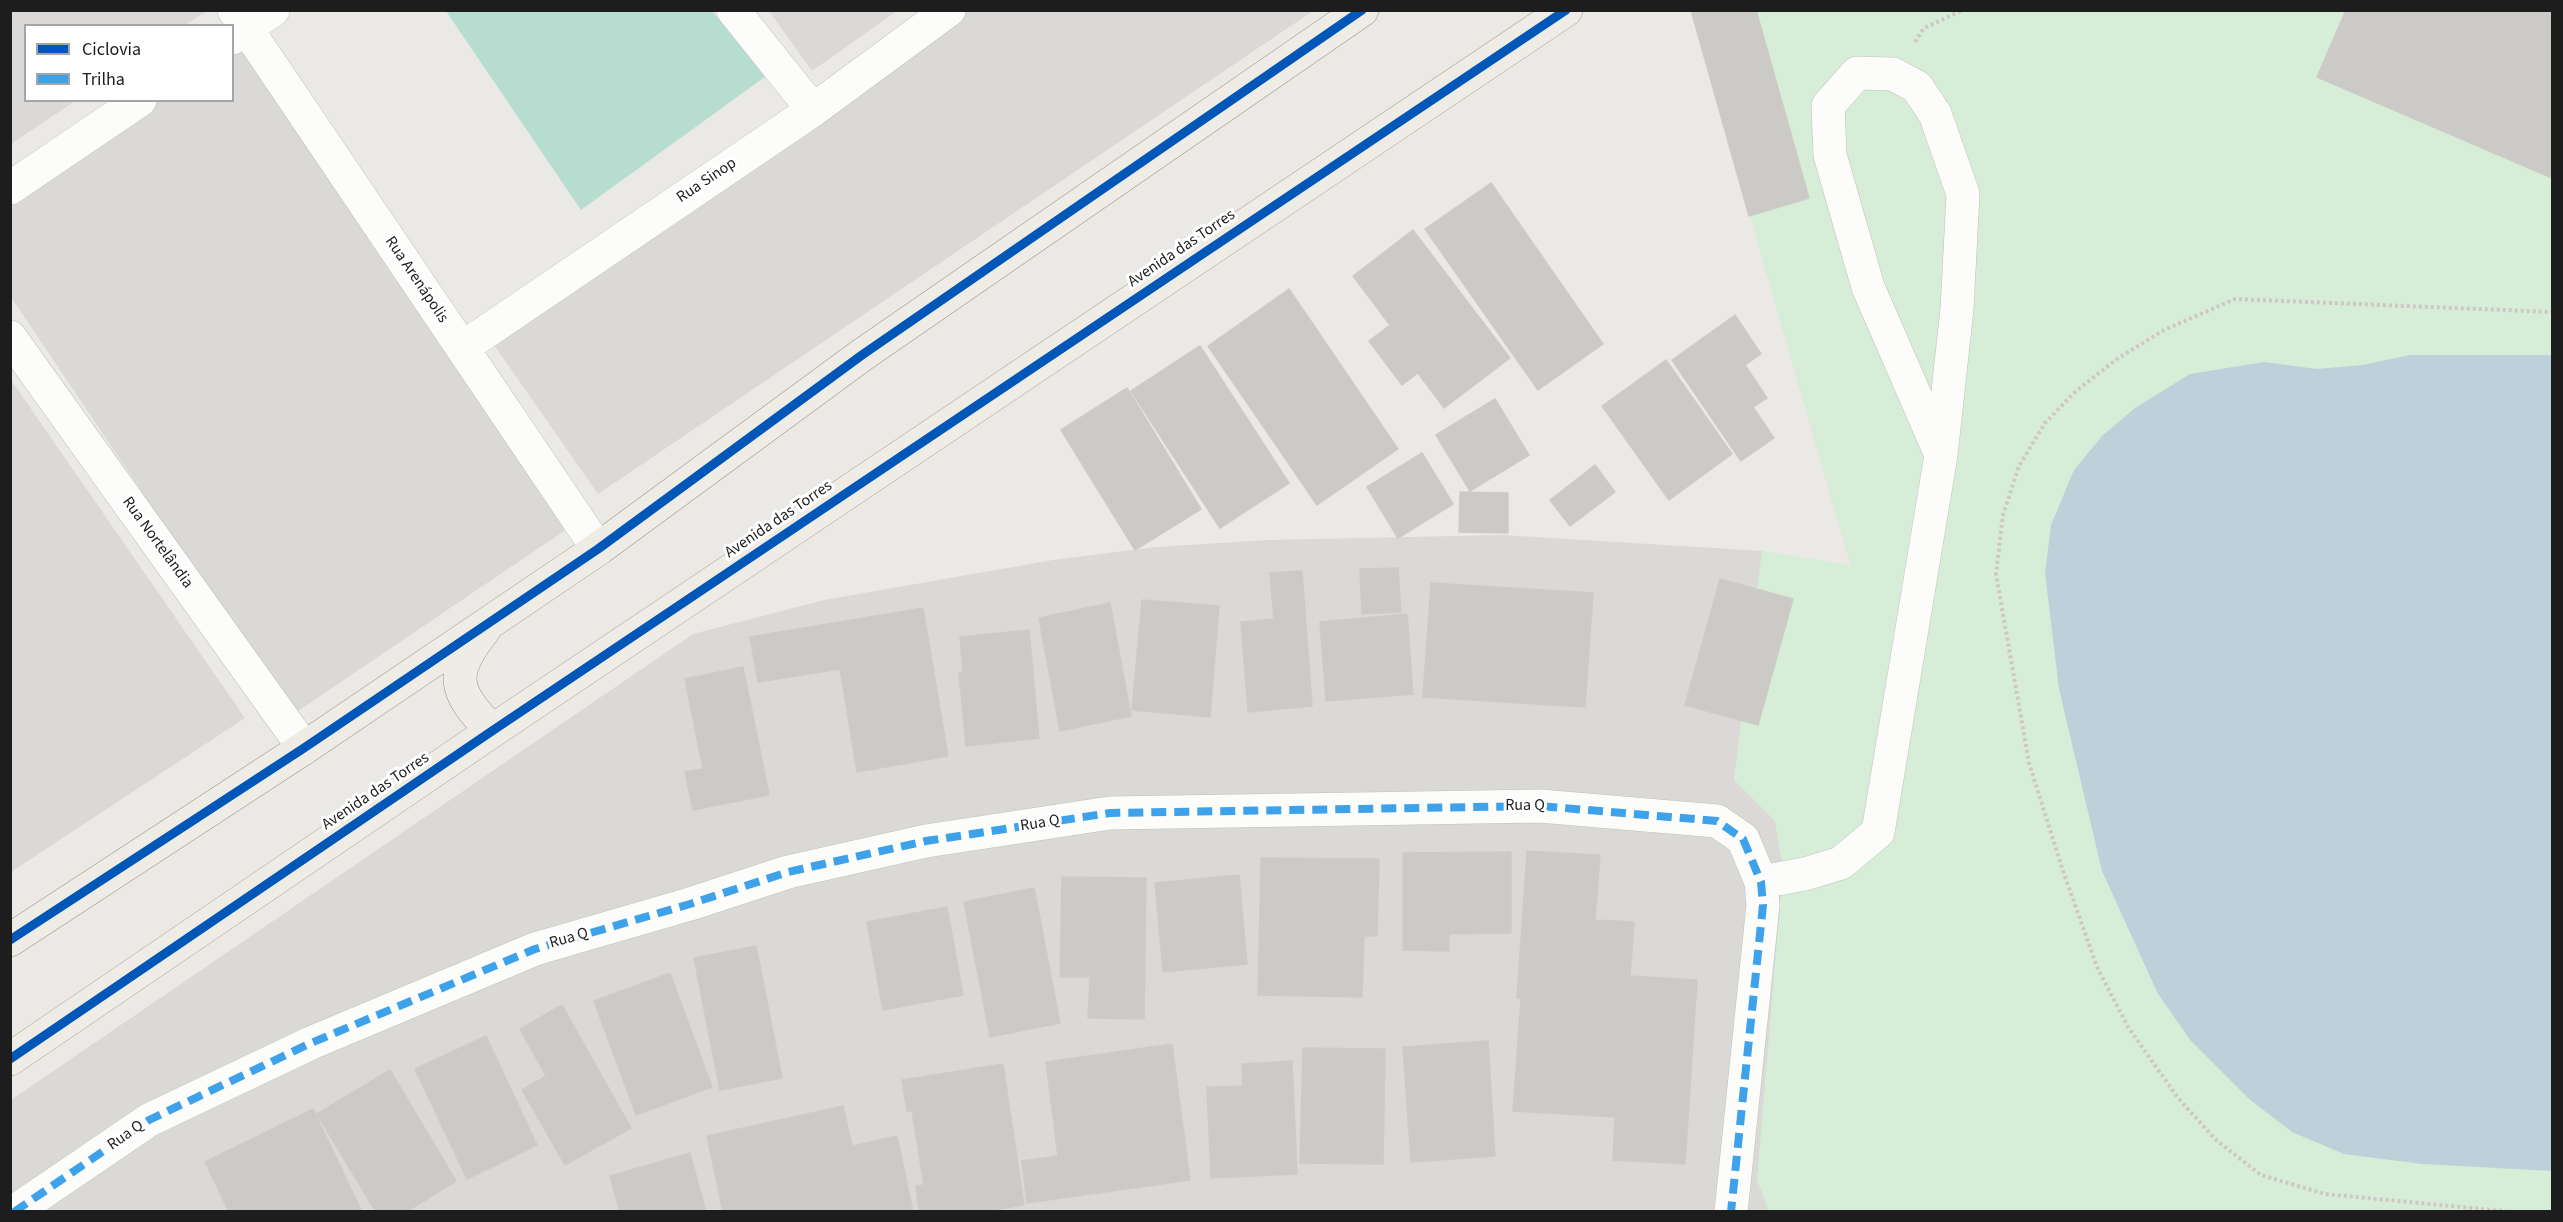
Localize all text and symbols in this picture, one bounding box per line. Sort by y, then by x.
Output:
legend [24,24,234,102]
text: Ciclovia [82,37,141,62]
text: Trilha [82,67,125,92]
street label: Rua Sinop [674,154,740,208]
street label: Avenida das Torres [1125,206,1239,292]
street label: Rua Arenápolis [380,233,452,327]
street label: Avenida das Torres [722,477,836,563]
street label: Rua Nortelândia [117,493,197,593]
street label: Avenida das Torres [319,749,433,835]
street label: Rua Q [1505,796,1545,816]
street label: Rua Q [1019,811,1061,837]
street label: Rua Q [547,924,591,954]
street label: Rua Q [104,1117,148,1155]

